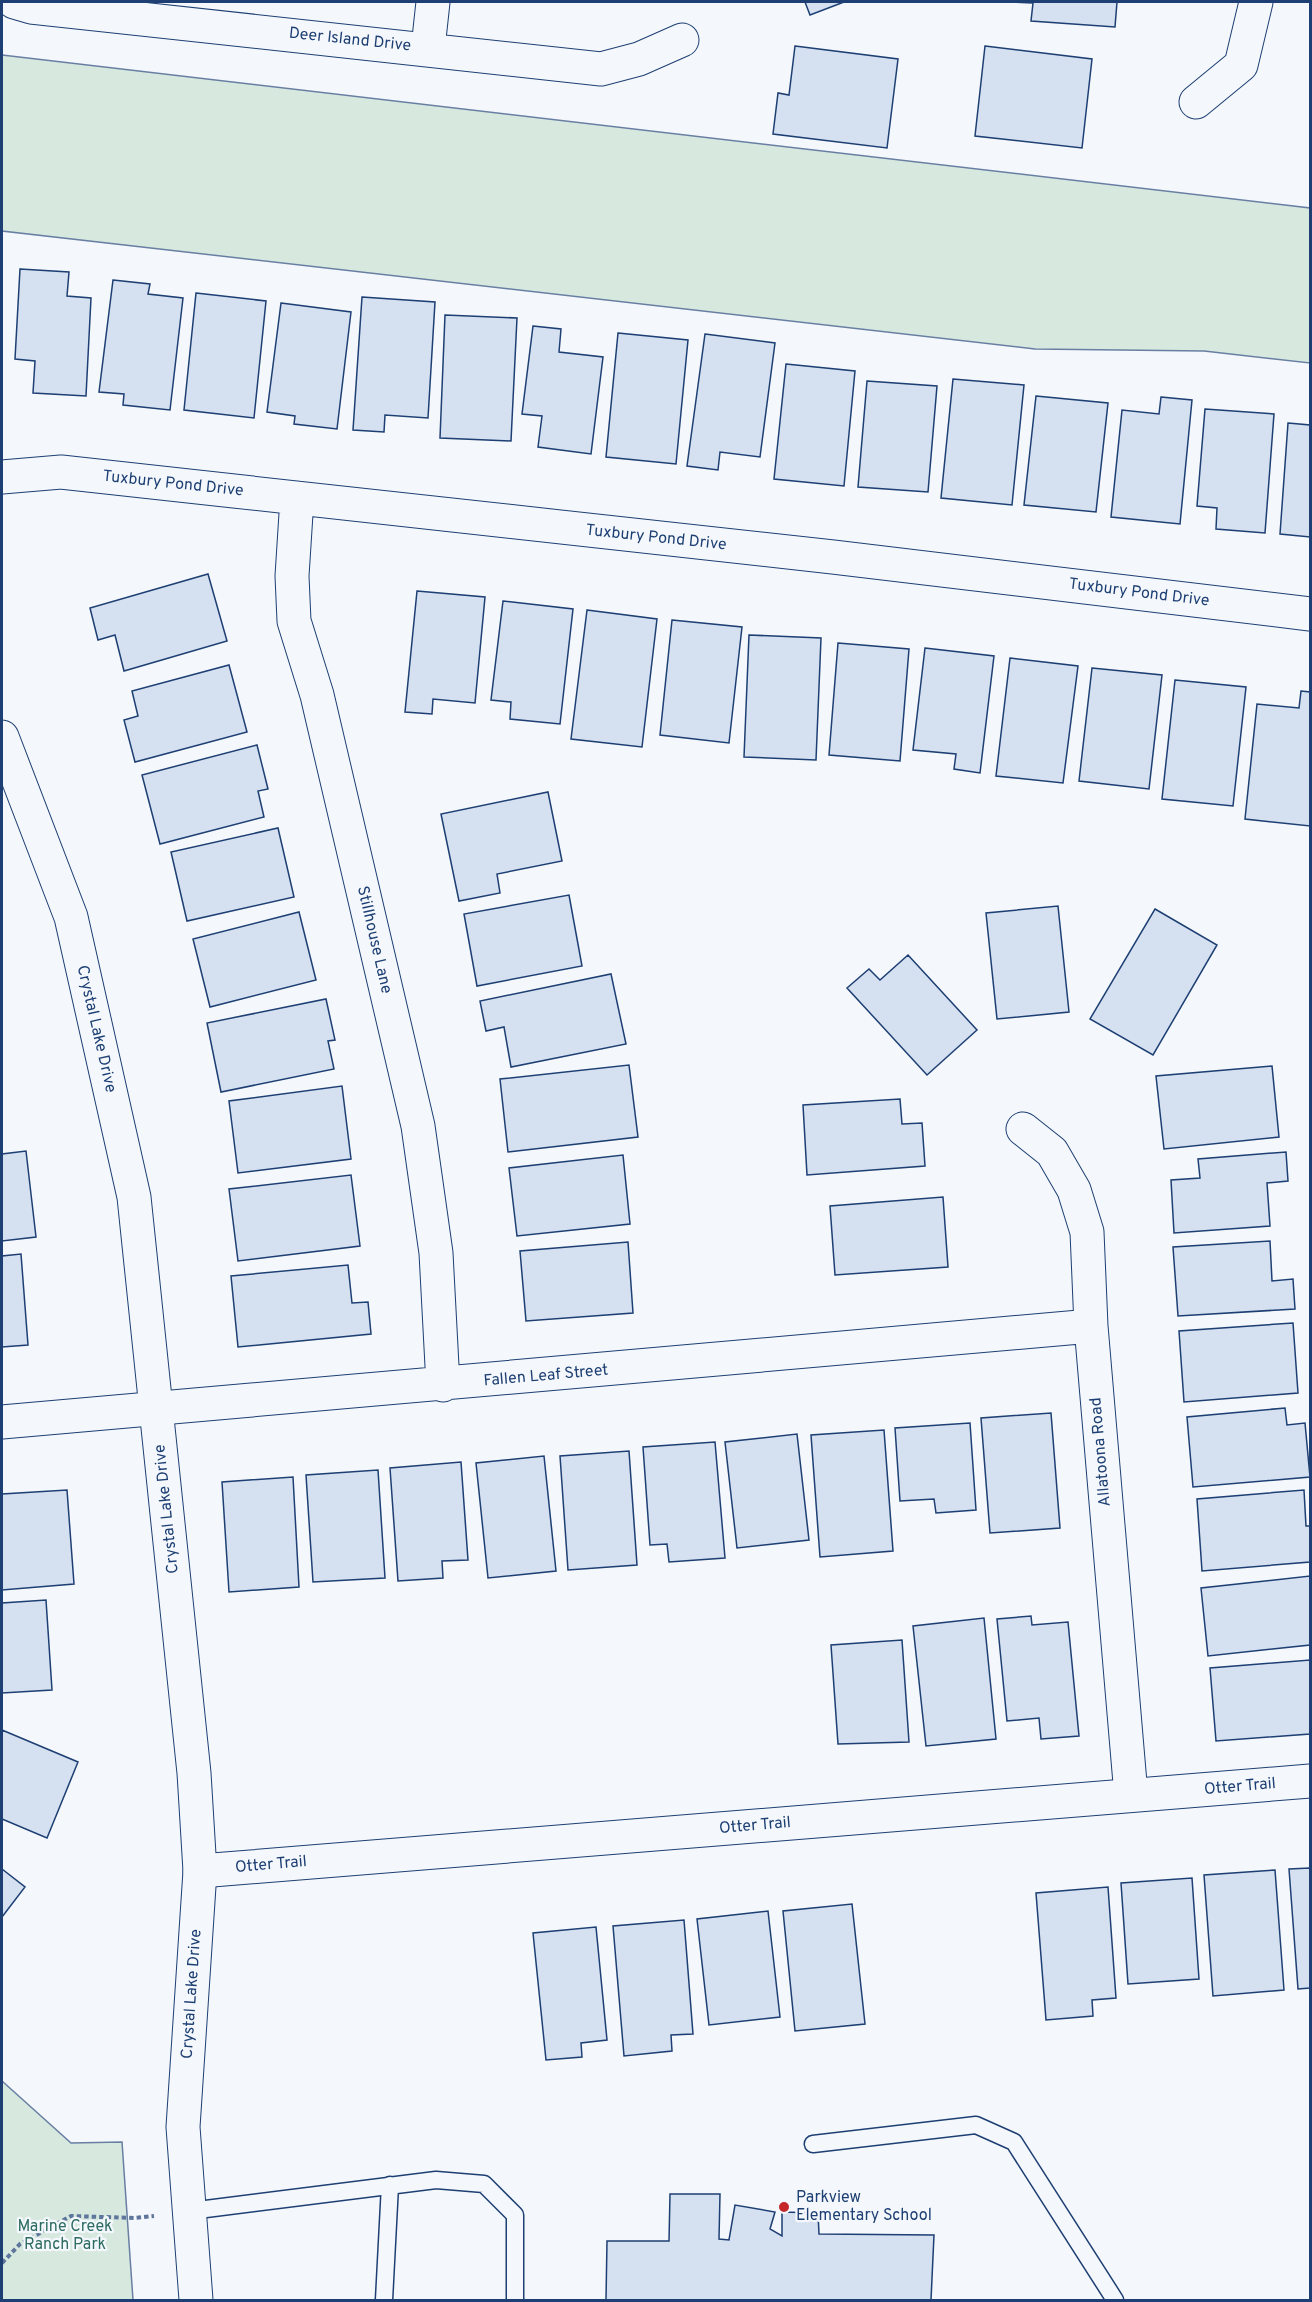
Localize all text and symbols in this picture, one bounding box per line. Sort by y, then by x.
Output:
street label: Deer Island Drive [288,24,412,56]
street label: Tuxbury Pond Drive [102,467,244,501]
street label: Tuxbury Pond Drive [585,521,727,555]
street label: Tuxbury Pond Drive [1067,574,1211,612]
street label: Stillhouse Lane [352,884,396,996]
street label: Crystal Lake Drive [72,963,120,1095]
street label: Fallen Leaf Street [483,1361,609,1391]
street label: Allatoona Road [1086,1397,1116,1507]
street label: Crystal Lake Drive [150,1443,184,1575]
street label: Otter Trail [1203,1774,1277,1800]
street label: Otter Trail [718,1813,792,1839]
street label: Otter Trail [234,1852,308,1878]
street label: Crystal Lake Drive [177,1928,207,2060]
place label: Parkview Elementary School [796,2188,932,2226]
marker: Parkview Elementary School [777,2200,791,2214]
park label: Marine Creek Ranch Park [17,2217,113,2255]

